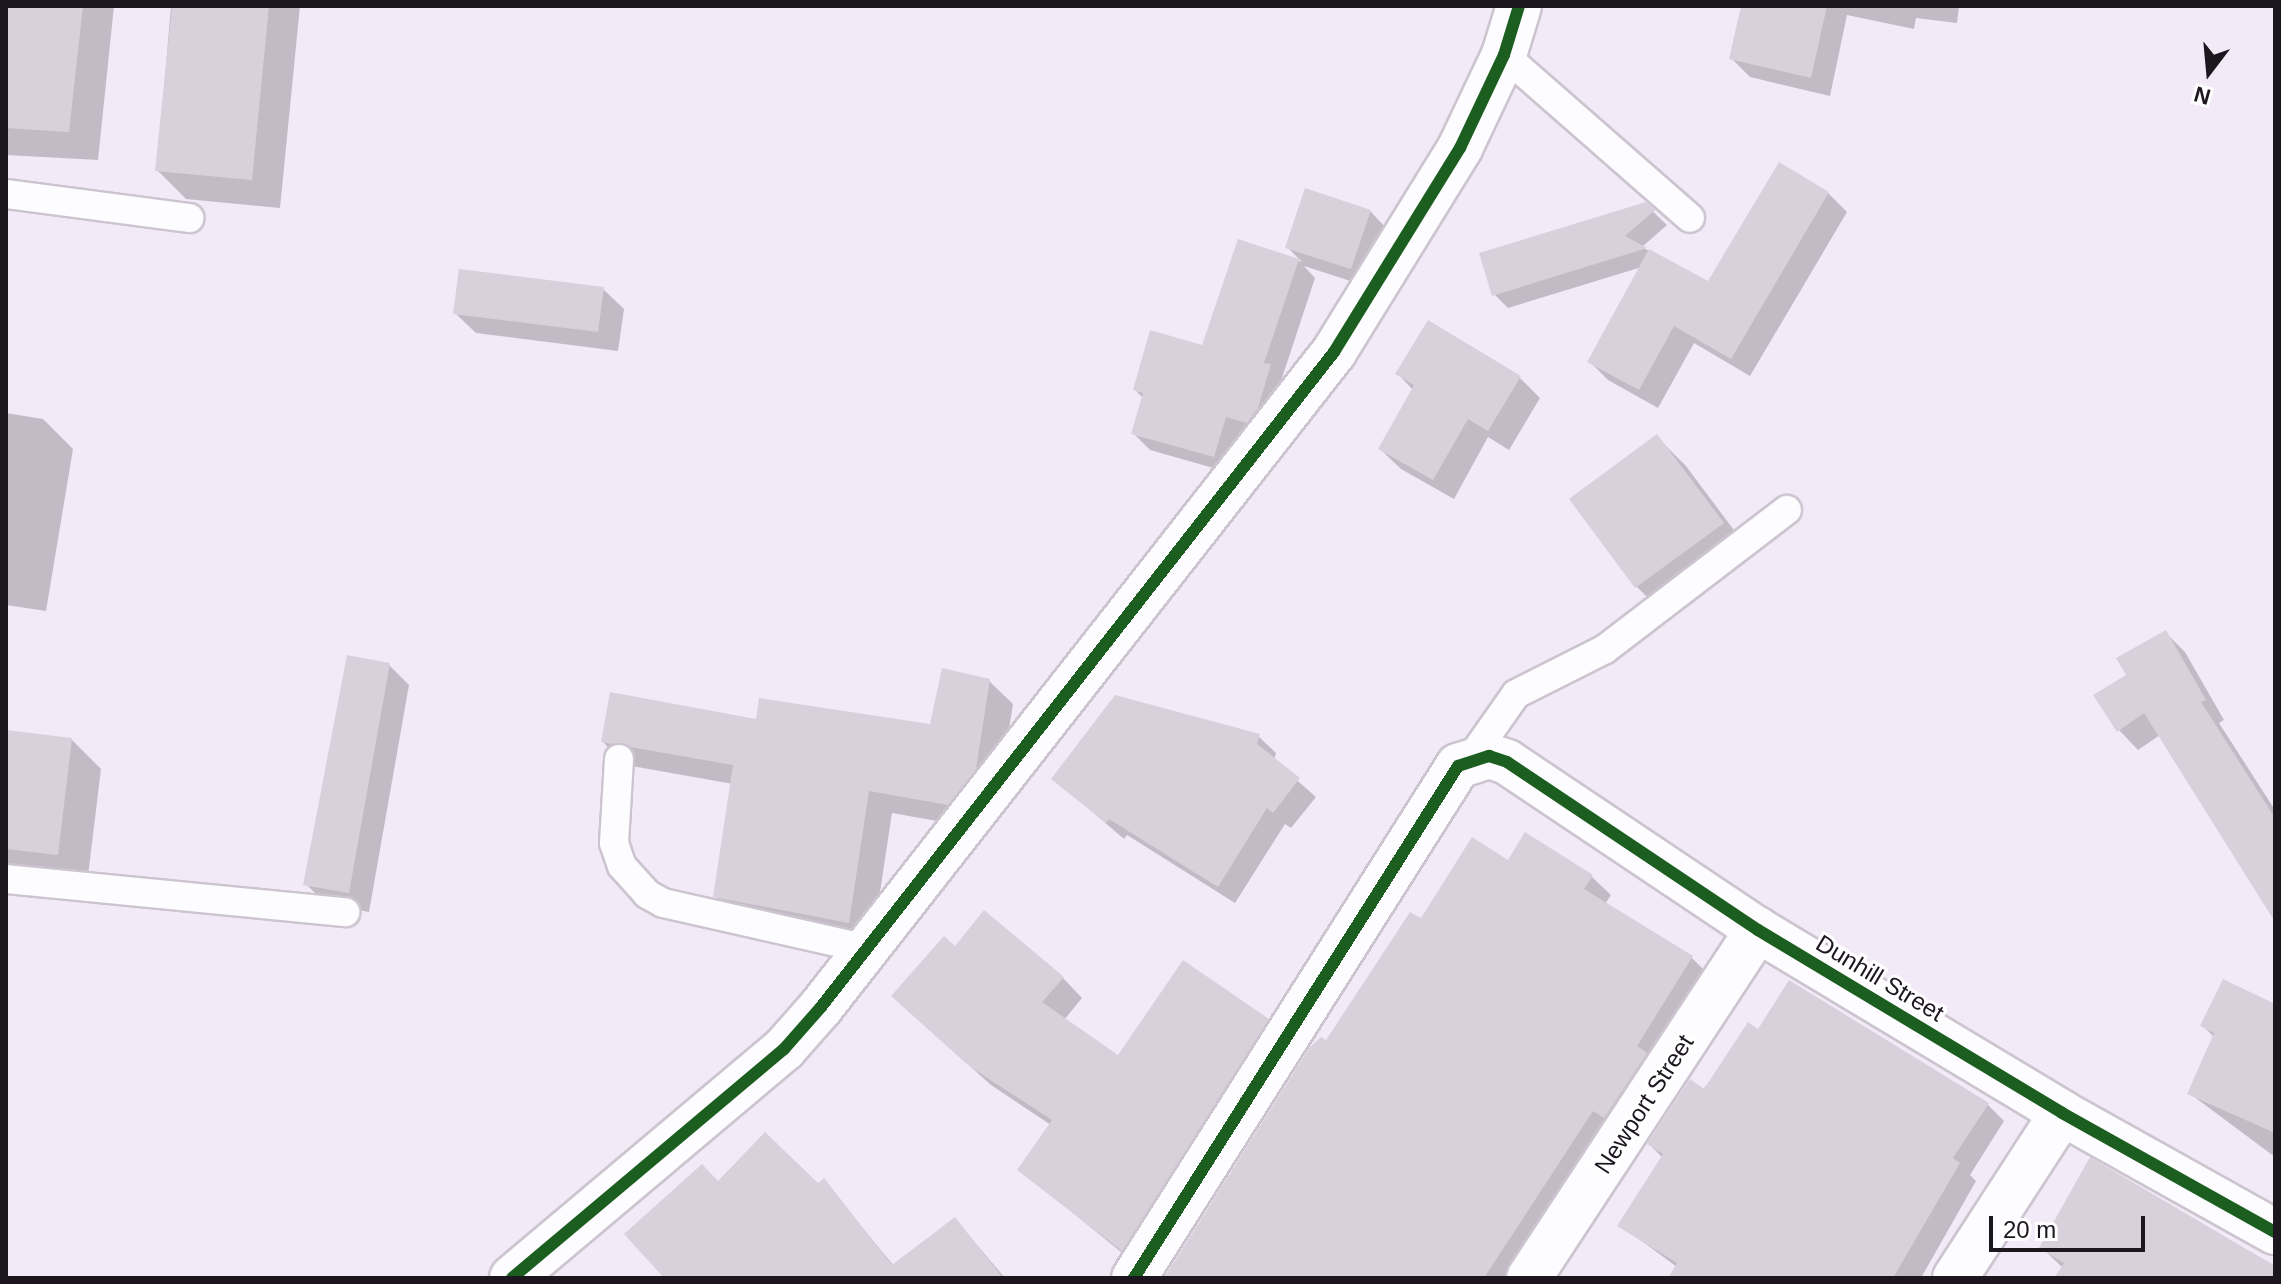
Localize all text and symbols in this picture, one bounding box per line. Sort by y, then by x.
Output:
north arrow [2169,32,2249,112]
text: N [2191,81,2213,110]
street label: Dunhill Street [1811,929,1949,1027]
street label: Newport Street [1588,1029,1700,1179]
scale bar [1993,1200,2149,1250]
text: 20 m [2003,1216,2056,1243]

